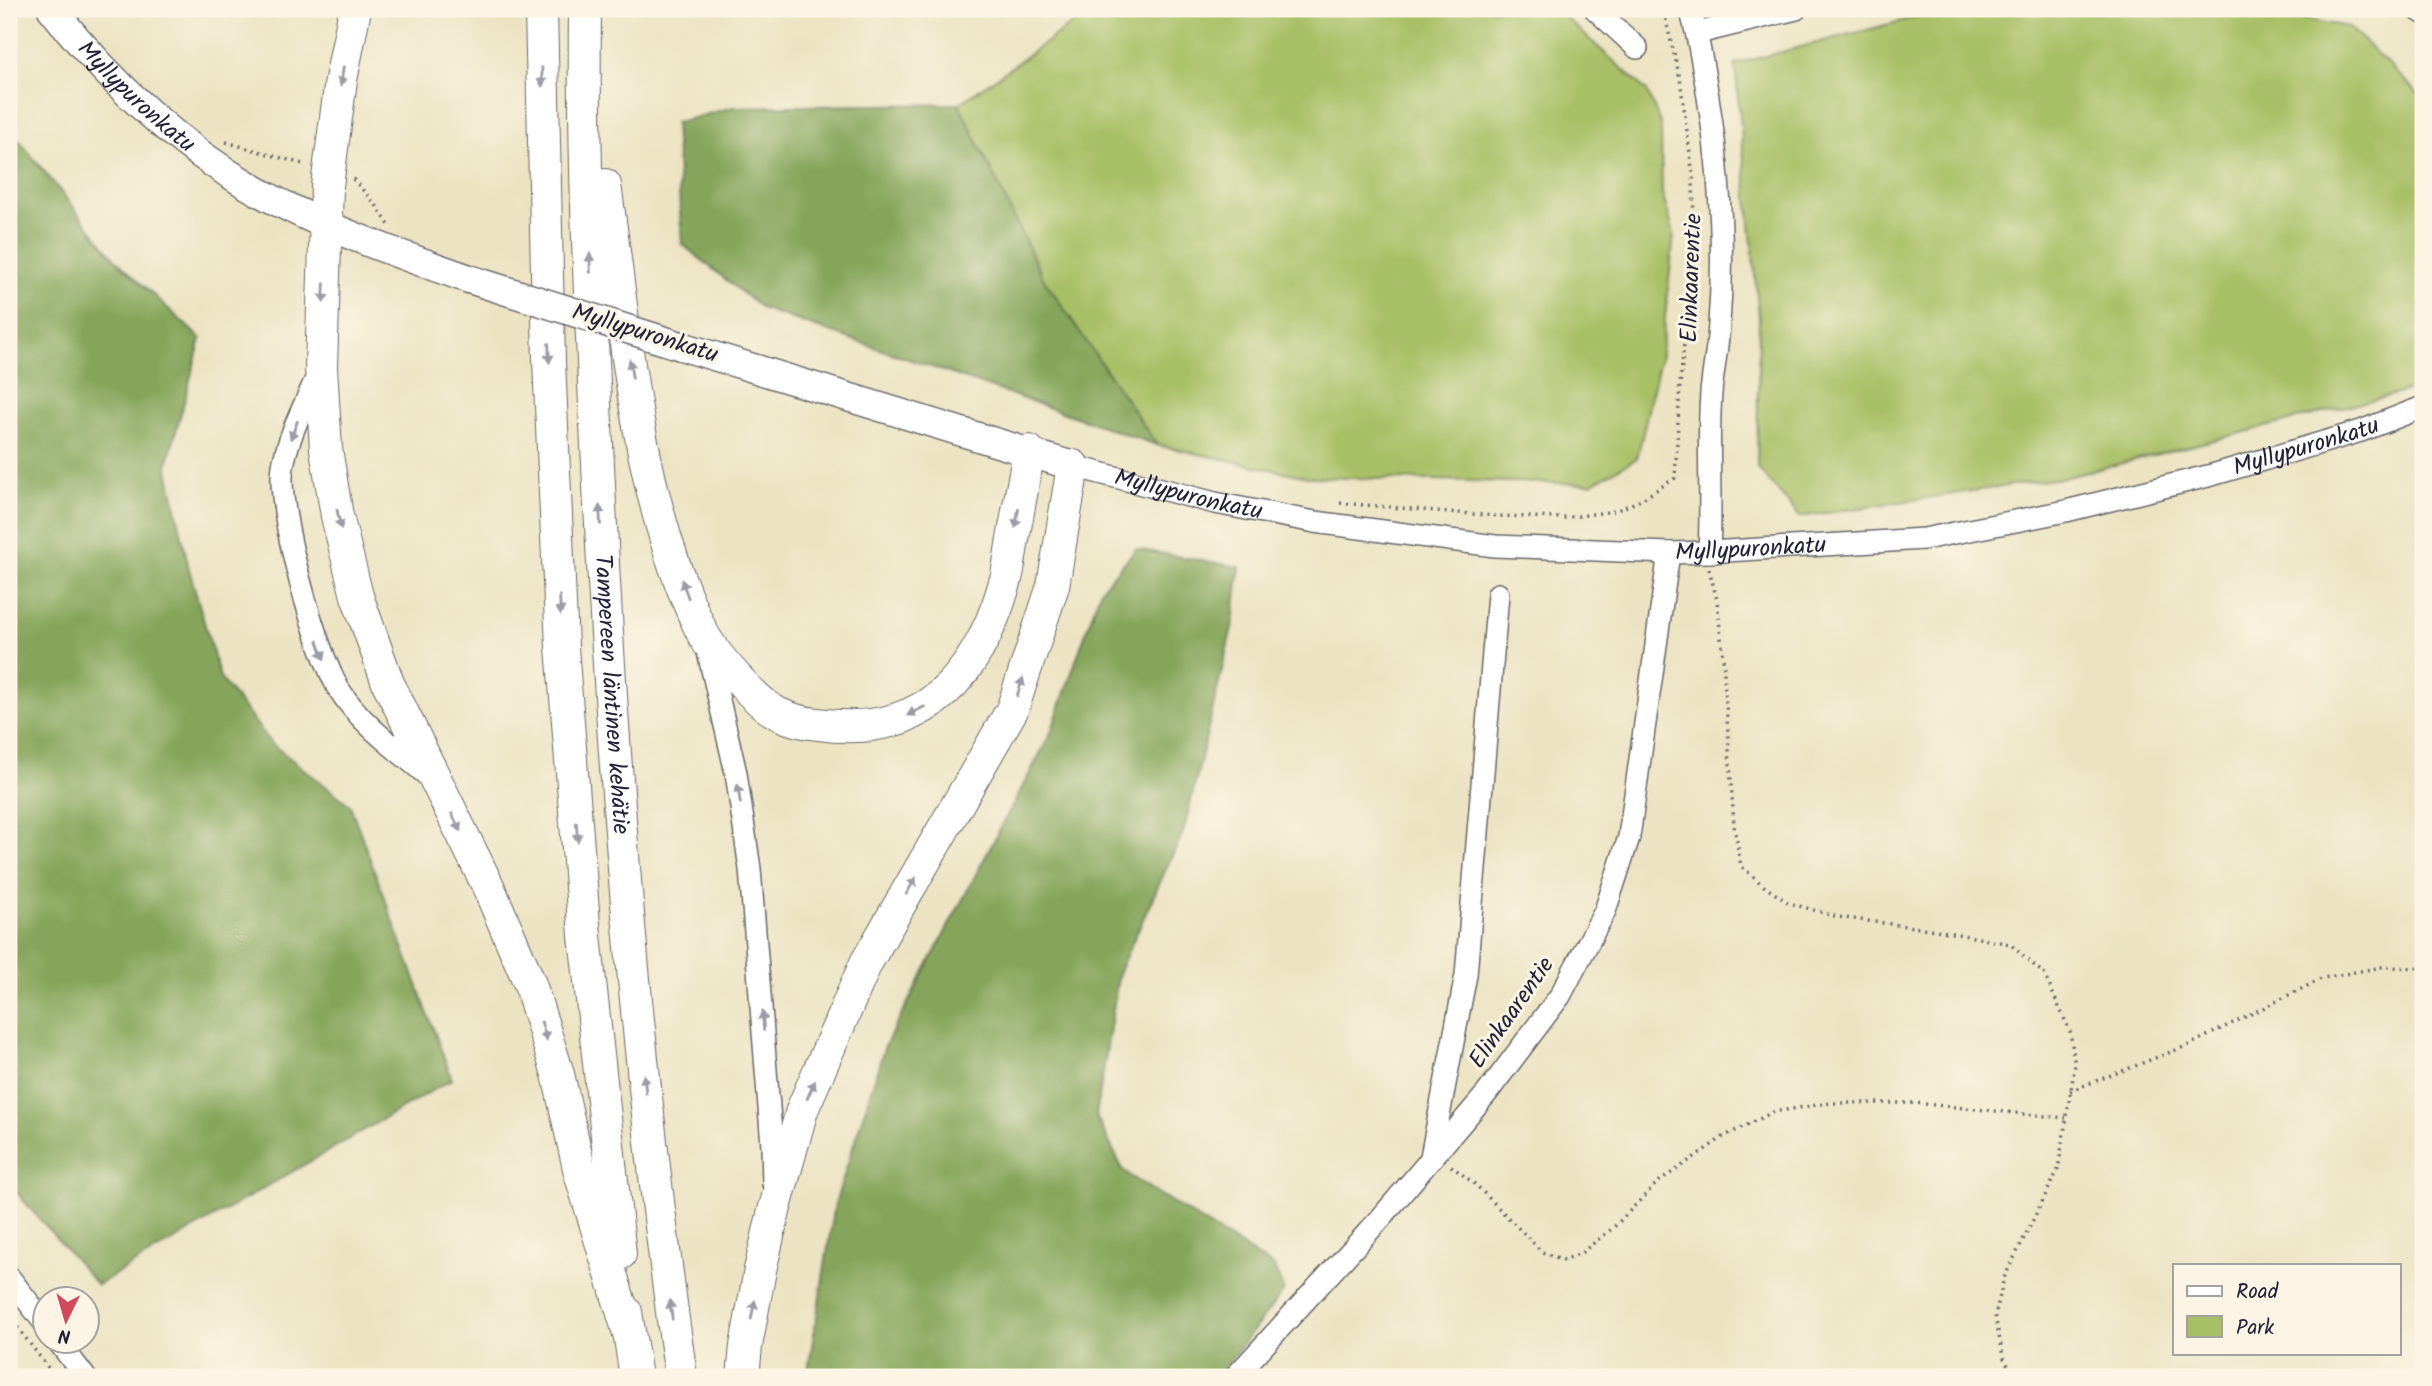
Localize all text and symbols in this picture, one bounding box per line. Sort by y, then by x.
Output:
street label: Myllypuronkatu [67,32,204,164]
one-way arrow [336,65,347,87]
one-way arrow [536,66,547,88]
street label: Elinkaarentie [1670,212,1714,343]
one-way arrow [584,252,596,274]
one-way arrow [318,282,329,304]
street label: Myllypuronkatu [567,293,723,375]
one-way arrow [543,343,554,365]
one-way arrow [625,358,636,380]
street label: Myllypuronkatu [2228,406,2386,487]
one-way arrow [289,419,300,440]
street label: Myllypuronkatu [1110,458,1266,531]
one-way arrow [594,504,605,526]
one-way arrow [1011,507,1022,529]
one-way arrow [333,508,344,530]
street label: Myllypuronkatu [1675,525,1828,572]
street label: Tampereen läntinen kehätie [583,553,641,836]
one-way arrow [679,579,690,600]
one-way arrow [555,594,566,616]
one-way arrow [316,640,327,661]
one-way arrow [1015,676,1025,697]
one-way arrow [906,705,925,717]
one-way arrow [734,783,745,805]
one-way arrow [449,812,461,832]
one-way arrow [572,821,583,843]
one-way arrow [905,877,917,896]
street label: Elinkaarentie [1459,949,1565,1077]
one-way arrow [757,1009,768,1031]
one-way arrow [540,1020,550,1041]
one-way arrow [639,1073,650,1095]
one-way arrow [805,1080,817,1100]
legend [2173,1264,2400,1354]
text: Road [2236,1276,2279,1309]
north arrow [32,1284,102,1354]
one-way arrow [666,1299,677,1321]
one-way arrow [747,1299,758,1321]
text: Park [2236,1312,2274,1345]
text: N [57,1319,72,1350]

